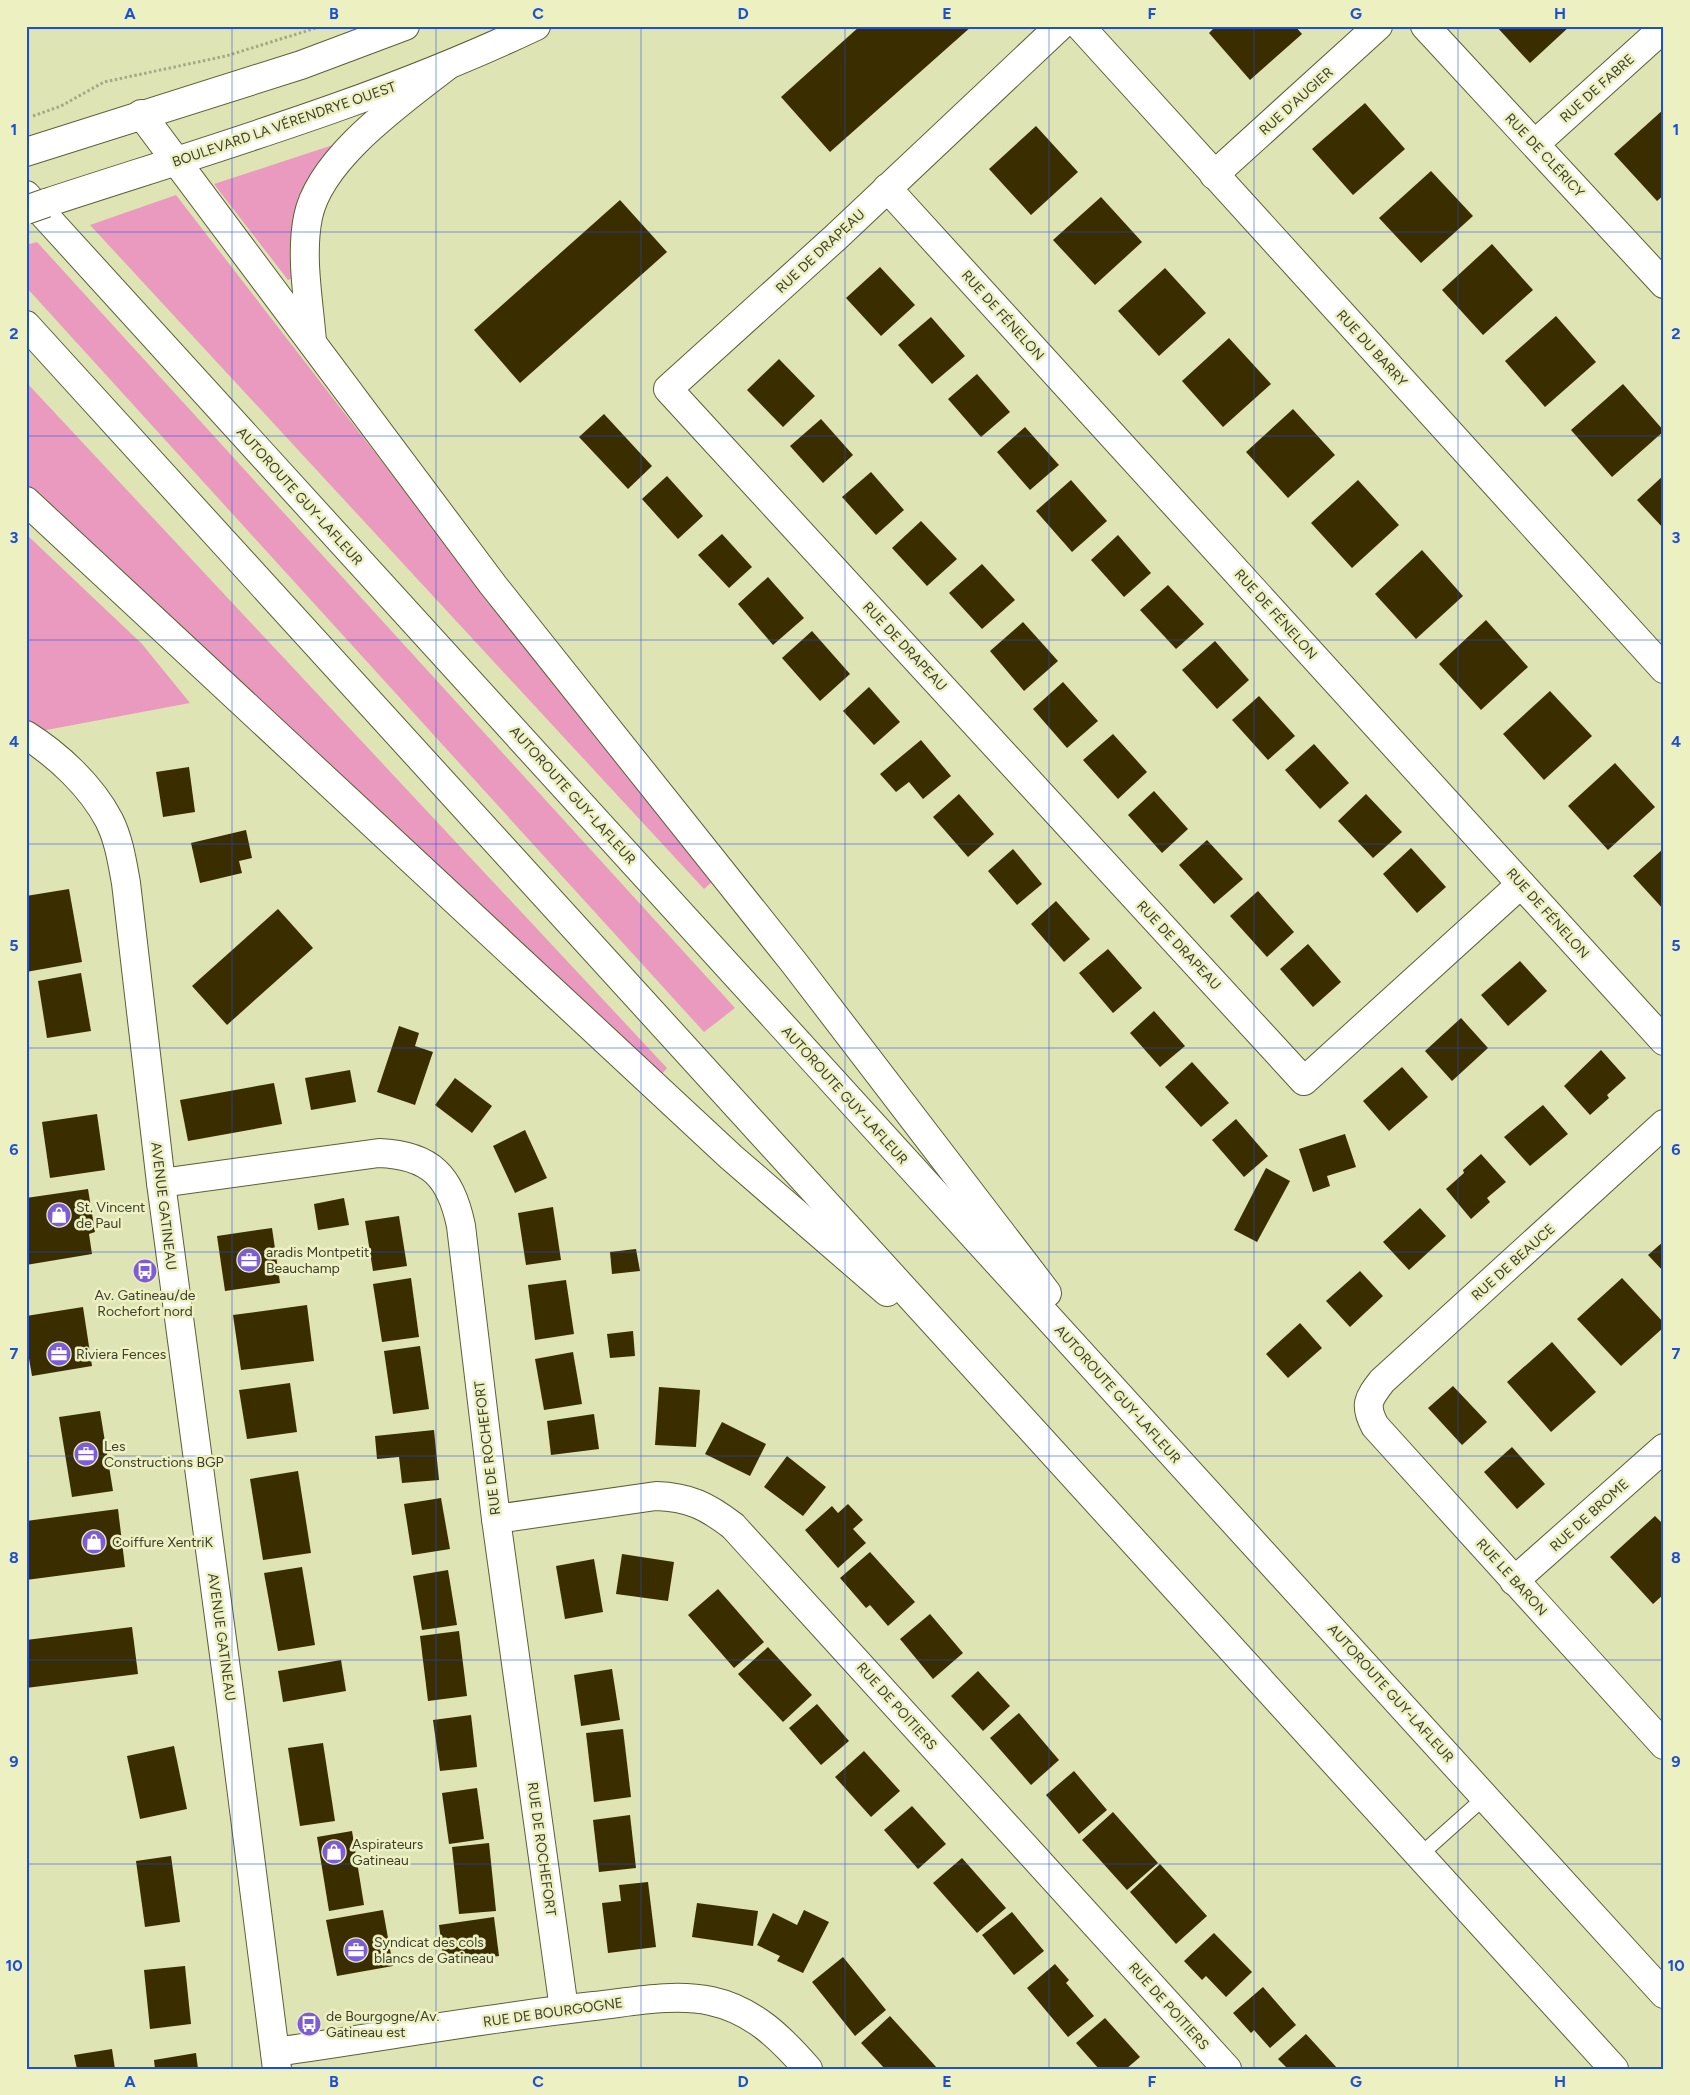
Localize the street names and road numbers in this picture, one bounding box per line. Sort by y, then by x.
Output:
street label: RUE DE FABRE [1557,50,1638,126]
street label: RUE D'AUGIER [1256,64,1337,139]
street label: BOULEVARD LA VÉRENDRYE OUEST [170,78,398,171]
street label: RUE DE CLÉRICY [1501,110,1588,201]
street label: RUE DE DRAPEAU [772,206,868,297]
street label: RUE DE FÉNELON [958,267,1048,364]
street label: RUE DU BARRY [1333,306,1411,391]
street label: AUTOROUTE GUY-LAFLEUR [233,424,366,569]
street label: RUE DE FÉNELON [1231,566,1321,663]
street label: RUE DE DRAPEAU [859,598,950,694]
street label: AUTOROUTE GUY-LAFLEUR [506,723,639,868]
street label: RUE DE FÉNELON [1503,865,1593,962]
street label: RUE DE DRAPEAU [1133,897,1224,993]
street label: AUTOROUTE GUY-LAFLEUR [778,1023,911,1168]
street label: AVENUE GATINEAU [147,1141,180,1271]
street label: RUE DE BEAUCE [1468,1220,1559,1304]
street label: AUTOROUTE GUY-LAFLEUR [1051,1322,1184,1467]
street label: RUE DE ROCHEFORT [471,1380,504,1516]
street label: RUE DE BROME [1546,1476,1632,1555]
street label: RUE LE BARON [1473,1535,1551,1619]
street label: AVENUE GATINEAU [204,1572,239,1702]
street label: AUTOROUTE GUY-LAFLEUR [1324,1621,1457,1766]
street label: RUE DE POITIERS [853,1659,940,1754]
street label: RUE DE ROCHEFORT [524,1781,559,1917]
street label: RUE DE POITIERS [1125,1959,1212,2054]
street label: RUE DE BOURGOGNE [482,1994,624,2031]

